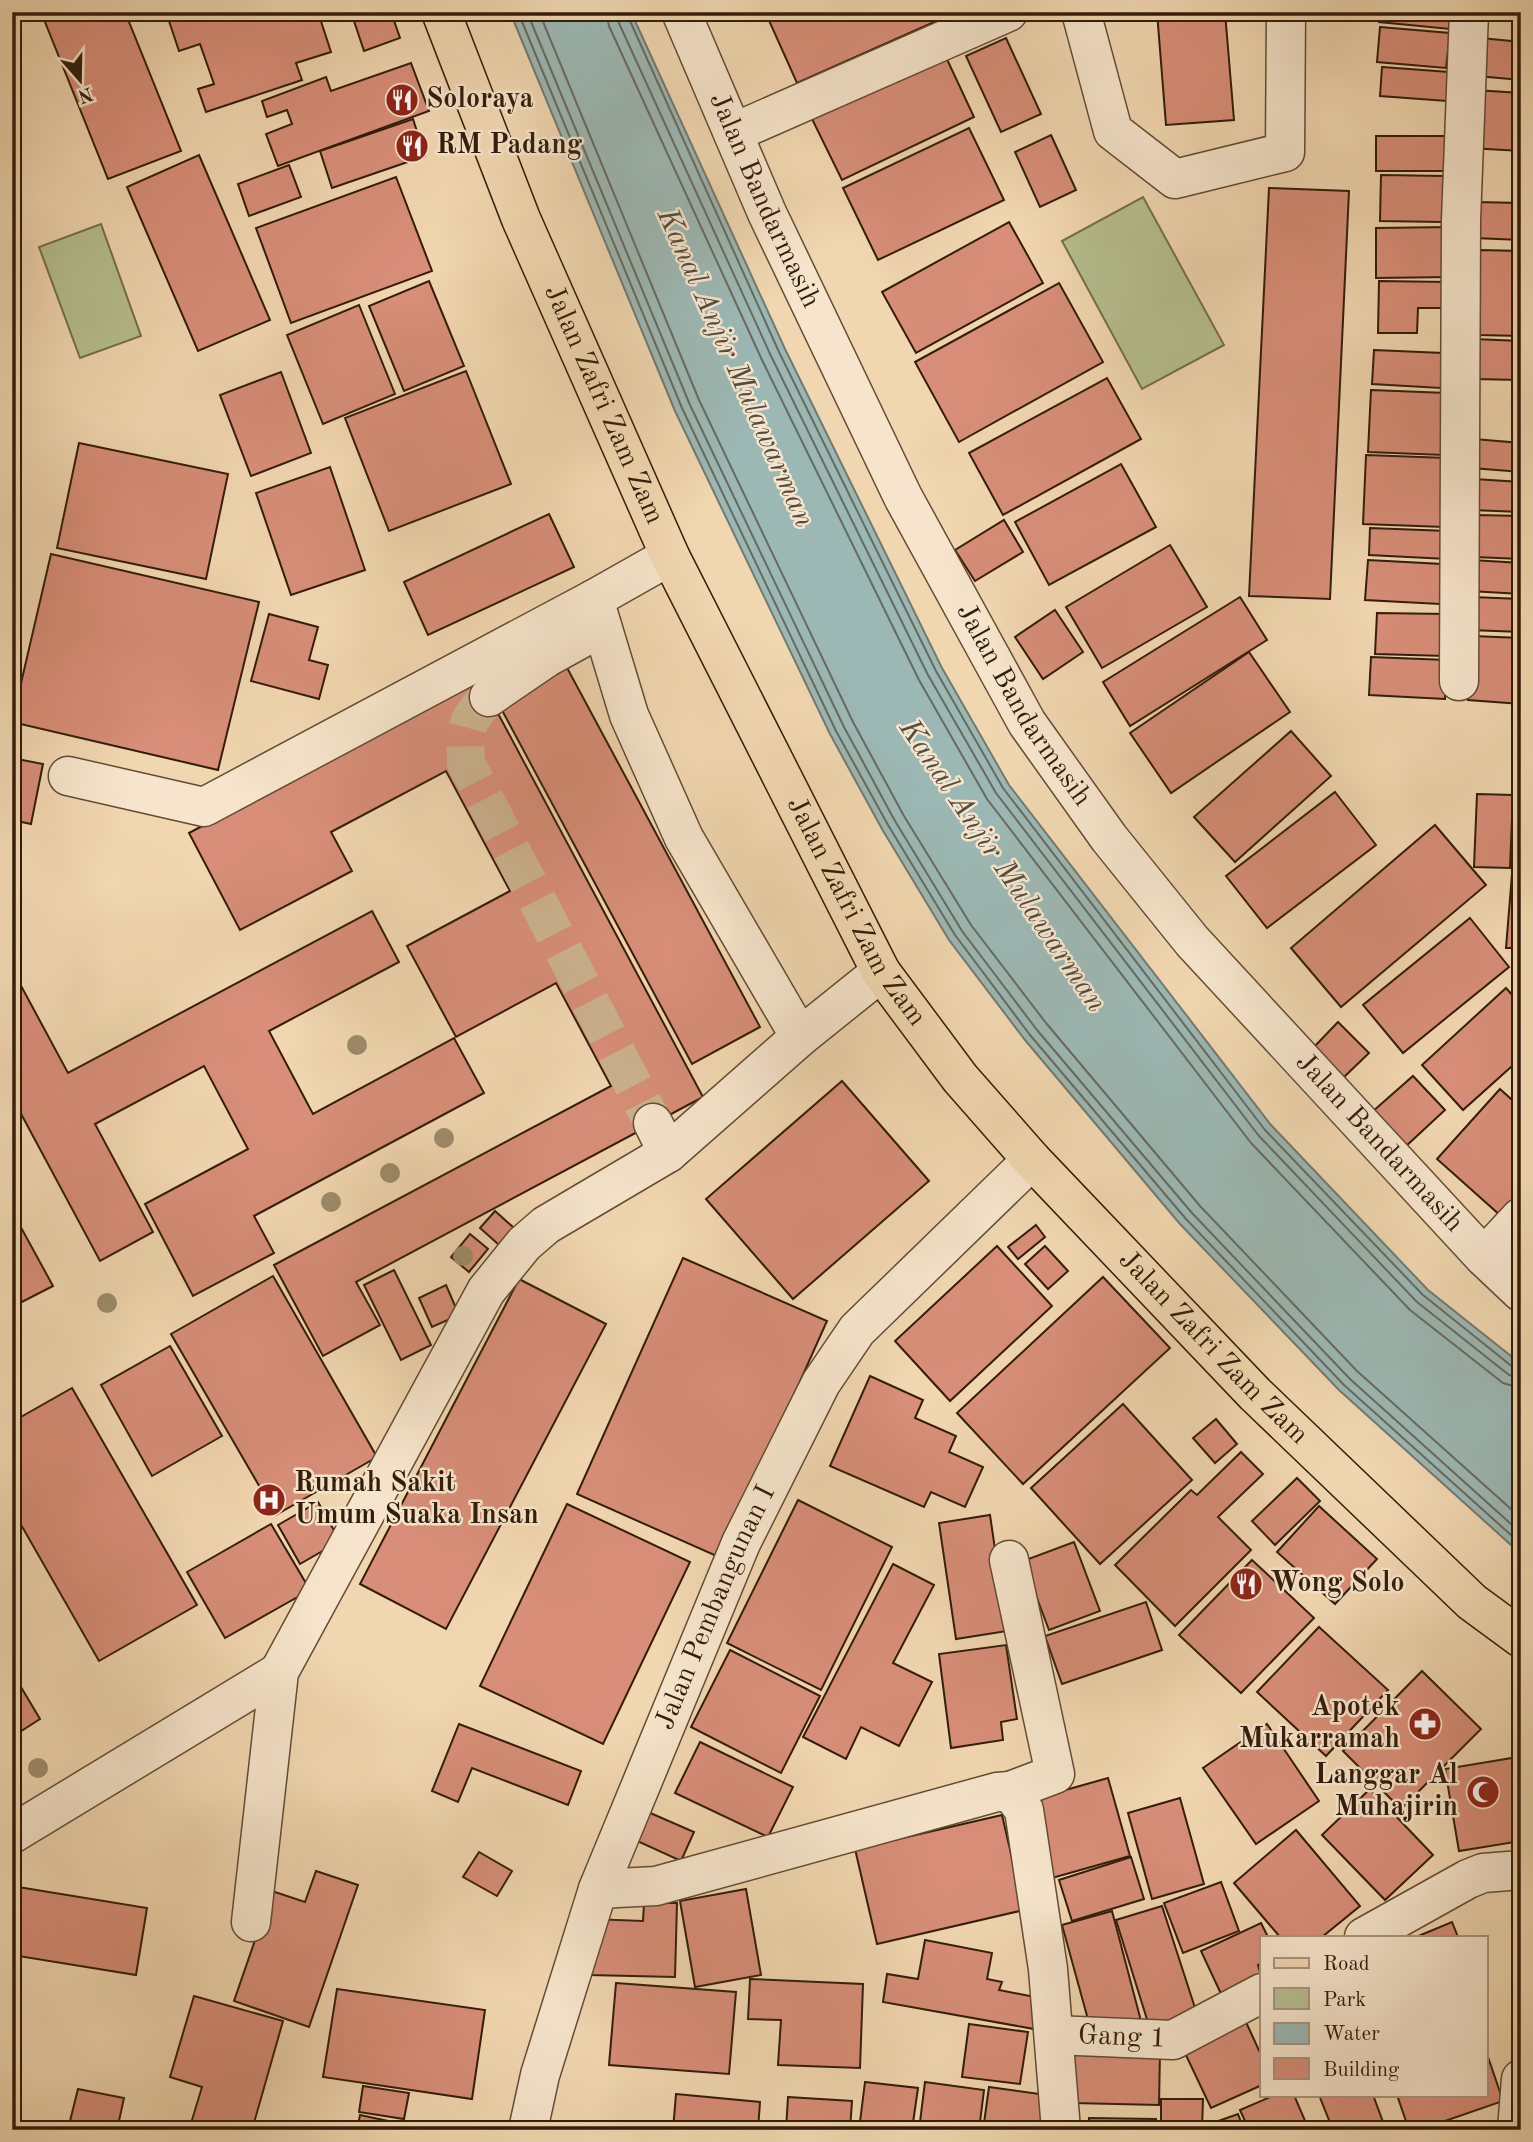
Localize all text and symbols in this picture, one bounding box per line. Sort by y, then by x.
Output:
north arrow [46,46,116,116]
restaurant icon: Soloraya [383,81,421,119]
text: N [74,82,95,105]
place label: Soloraya [426,86,534,114]
street label: Jalan Bandarmasih [703,89,824,313]
restaurant icon: RM Padang [393,127,431,165]
place label: RM Padang [436,132,583,160]
water label: Kanal Anjir Mulawarman [651,203,819,532]
street label: Jalan Zafri Zam Zam [538,281,668,528]
street label: Jalan Bandarmasih [950,599,1096,812]
water label: Kanal Anjir Mulawarman [892,713,1111,1018]
street label: Jalan Zafri Zam Zam [781,793,931,1032]
street label: Jalan Bandarmasih [1290,1048,1468,1238]
street label: Jalan Zafri Zam Zam [1113,1246,1313,1450]
place label: Rumah Sakit Umum Suaka Insan [294,1470,539,1530]
hospital icon: Rumah Sakit Umum Suaka Insan [250,1481,288,1519]
street label: Jalan Pembangunan I [651,1482,781,1734]
restaurant icon: Wong Solo [1227,1565,1265,1603]
place label: Wong Solo [1270,1570,1405,1598]
place label: Apotek Mukarramah [1239,1694,1400,1754]
pharmacy icon: Apotek Mukarramah [1406,1705,1444,1743]
place label: Langgar Al Muhajirin [1314,1762,1458,1822]
mosque icon: Langgar Al Muhajirin [1464,1773,1502,1811]
legend [1260,1936,1488,2096]
text: Road [1323,1954,1370,1975]
text: Park [1323,1990,1366,2011]
street label: Gang 1 [1077,2022,1167,2054]
text: Water [1323,2024,1380,2045]
text: Building [1323,2060,1400,2081]

